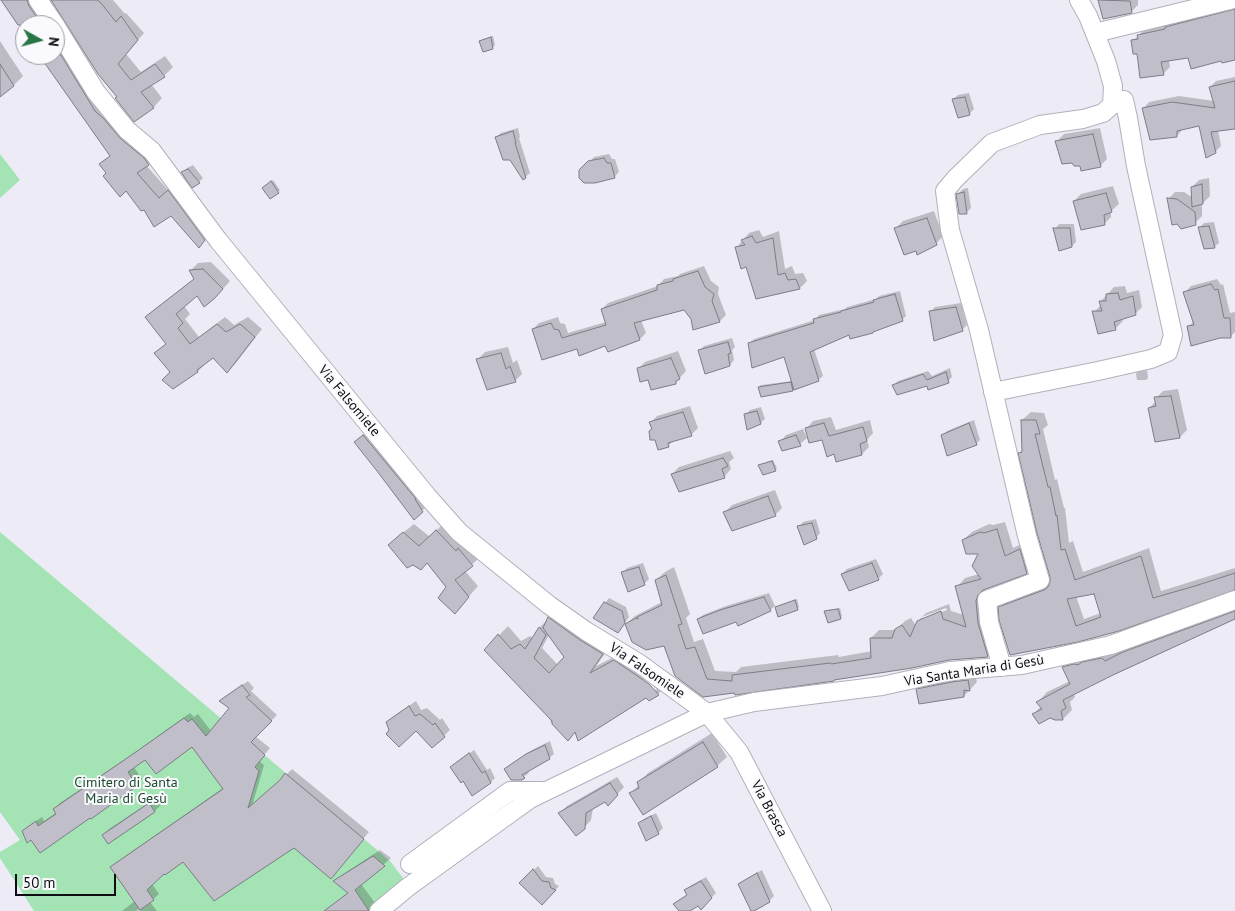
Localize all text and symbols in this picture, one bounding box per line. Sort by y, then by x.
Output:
north arrow [15,15,65,65]
text: N [44,36,63,47]
street label: Via Falsomiele [314,362,384,440]
street label: Via Falsomiele [606,640,688,702]
street label: Via Santa Maria di Gesù [903,652,1045,690]
park label: Cimitero di Santa Maria di Gesù [74,775,178,808]
street label: Via Brasca [747,778,791,840]
scale bar [18,864,119,896]
text: 50 m [23,873,56,892]

